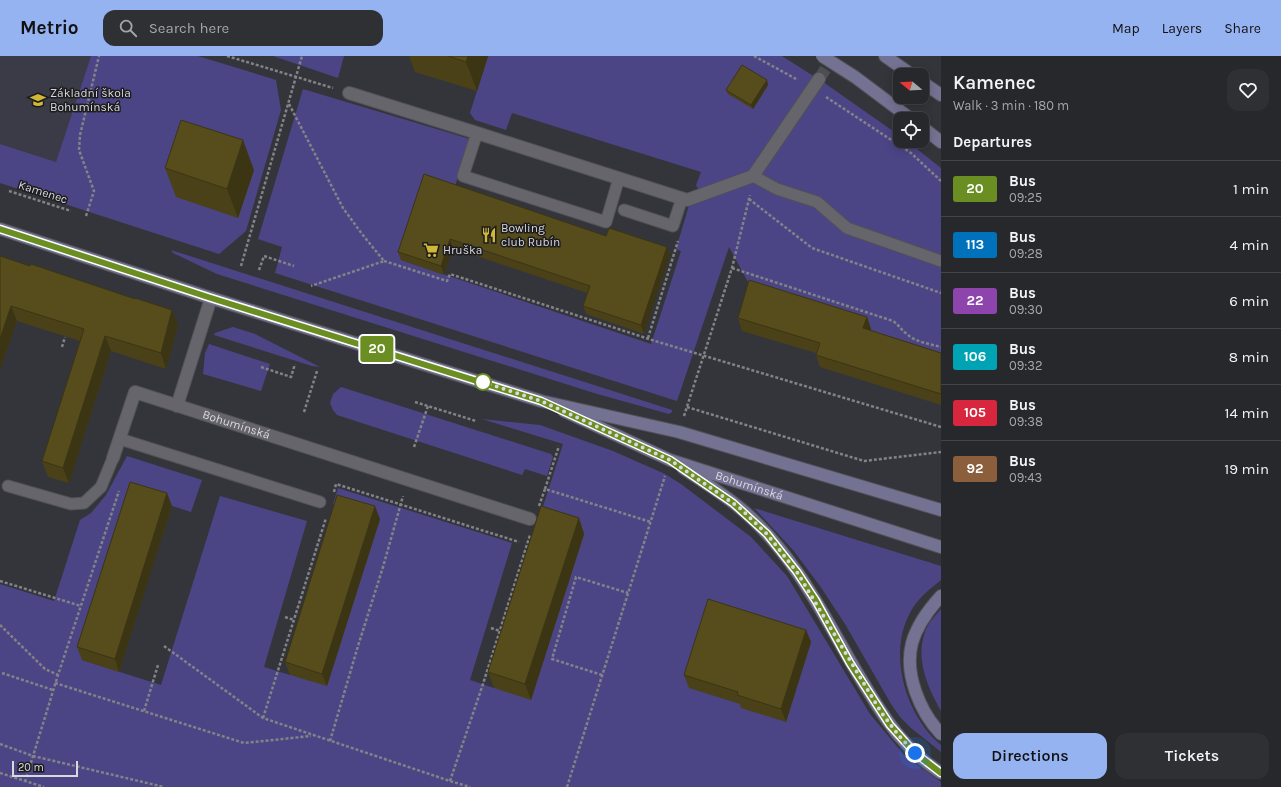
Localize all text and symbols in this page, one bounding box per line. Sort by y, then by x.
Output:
search box [103,10,383,46]
text: Metrio [20,17,79,39]
icon: search [117,17,139,39]
text: Search here [149,19,229,37]
text: Map [1112,20,1140,37]
text: Layers [1162,20,1202,37]
text: Share [1224,20,1261,37]
north arrow [893,68,929,104]
map controls [893,68,929,148]
button: heart [1227,69,1269,111]
text: Kamenec [953,72,1036,94]
place label: Základní škola Bohumínská [50,86,131,114]
school or university icon: Základní škola Bohumínská [29,91,47,109]
text: Walk · 3 min · 180 m [953,98,1069,113]
button: locate [893,112,929,148]
text: Departures [953,133,1032,151]
text: Bus [1009,172,1036,190]
street label: Kamenec [17,177,69,207]
text: 20 [966,180,984,197]
text: 1 min [1233,180,1269,198]
text: 09:25 [1009,190,1042,205]
place label: Bowling club Rubín [501,221,560,249]
restaurant icon: Bowling club Rubín [480,226,498,244]
text: Bus [1009,228,1036,246]
text: 113 [966,236,984,253]
text: 4 min [1230,236,1269,254]
supermarket icon: Hruška [422,241,440,259]
place label: Hruška [443,243,482,257]
text: 09:28 [1009,246,1043,261]
text: Bus [1009,284,1036,302]
text: 22 [967,292,983,309]
text: 6 min [1229,292,1269,310]
text: 09:30 [1009,302,1043,317]
line badge: 20 [359,336,395,362]
text: 20 [368,340,386,357]
text: Bus [1009,340,1036,358]
text: 106 [964,348,986,365]
text: 8 min [1229,348,1269,366]
text: 09:32 [1009,358,1042,373]
unlabelled marker [474,373,492,391]
text: Bus [1009,396,1036,414]
text: 105 [964,404,986,421]
text: 14 min [1225,404,1269,422]
street label: Bohumínská [201,407,272,442]
text: 09:38 [1009,414,1043,429]
text: Bus [1009,452,1036,470]
text: 92 [966,460,984,477]
text: 19 min [1224,460,1269,478]
street label: Bohumínská [714,468,785,503]
text: 09:43 [1009,470,1042,485]
button: Directions [953,733,1107,779]
button: Tickets [1115,733,1269,779]
your location [905,743,925,763]
scale bar [12,759,78,778]
text: 20 m [18,761,44,774]

